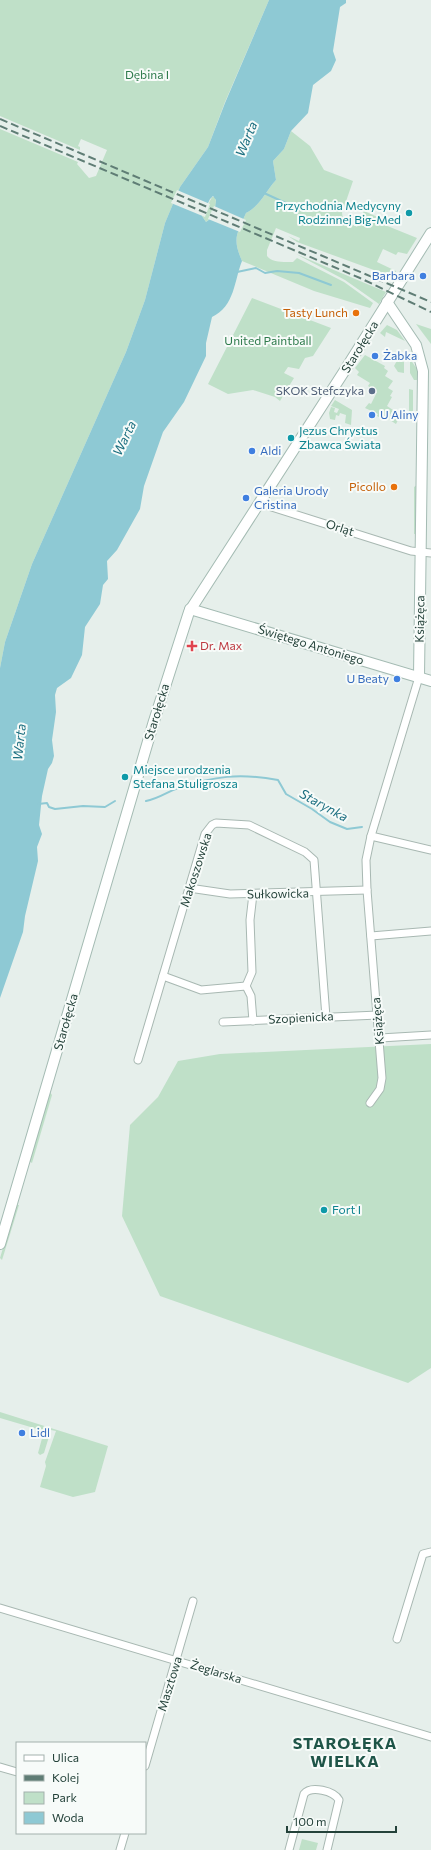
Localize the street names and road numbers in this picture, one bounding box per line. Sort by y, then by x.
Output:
street label: Starołęcka [338,318,381,375]
street label: Orląt [324,516,356,538]
street label: Książęca [412,595,426,643]
street label: Świętego Antoniego [257,621,366,667]
street label: Starołęcka [141,682,171,742]
street label: Makoszowska [176,831,214,909]
street label: Sułkowicka [247,885,309,901]
street label: Starołęcka [50,992,80,1052]
street label: Książęca [368,997,386,1045]
street label: Szopienicka [268,1008,334,1026]
street label: Masztowa [154,1655,184,1713]
street label: Żeglarska [189,1657,244,1685]

